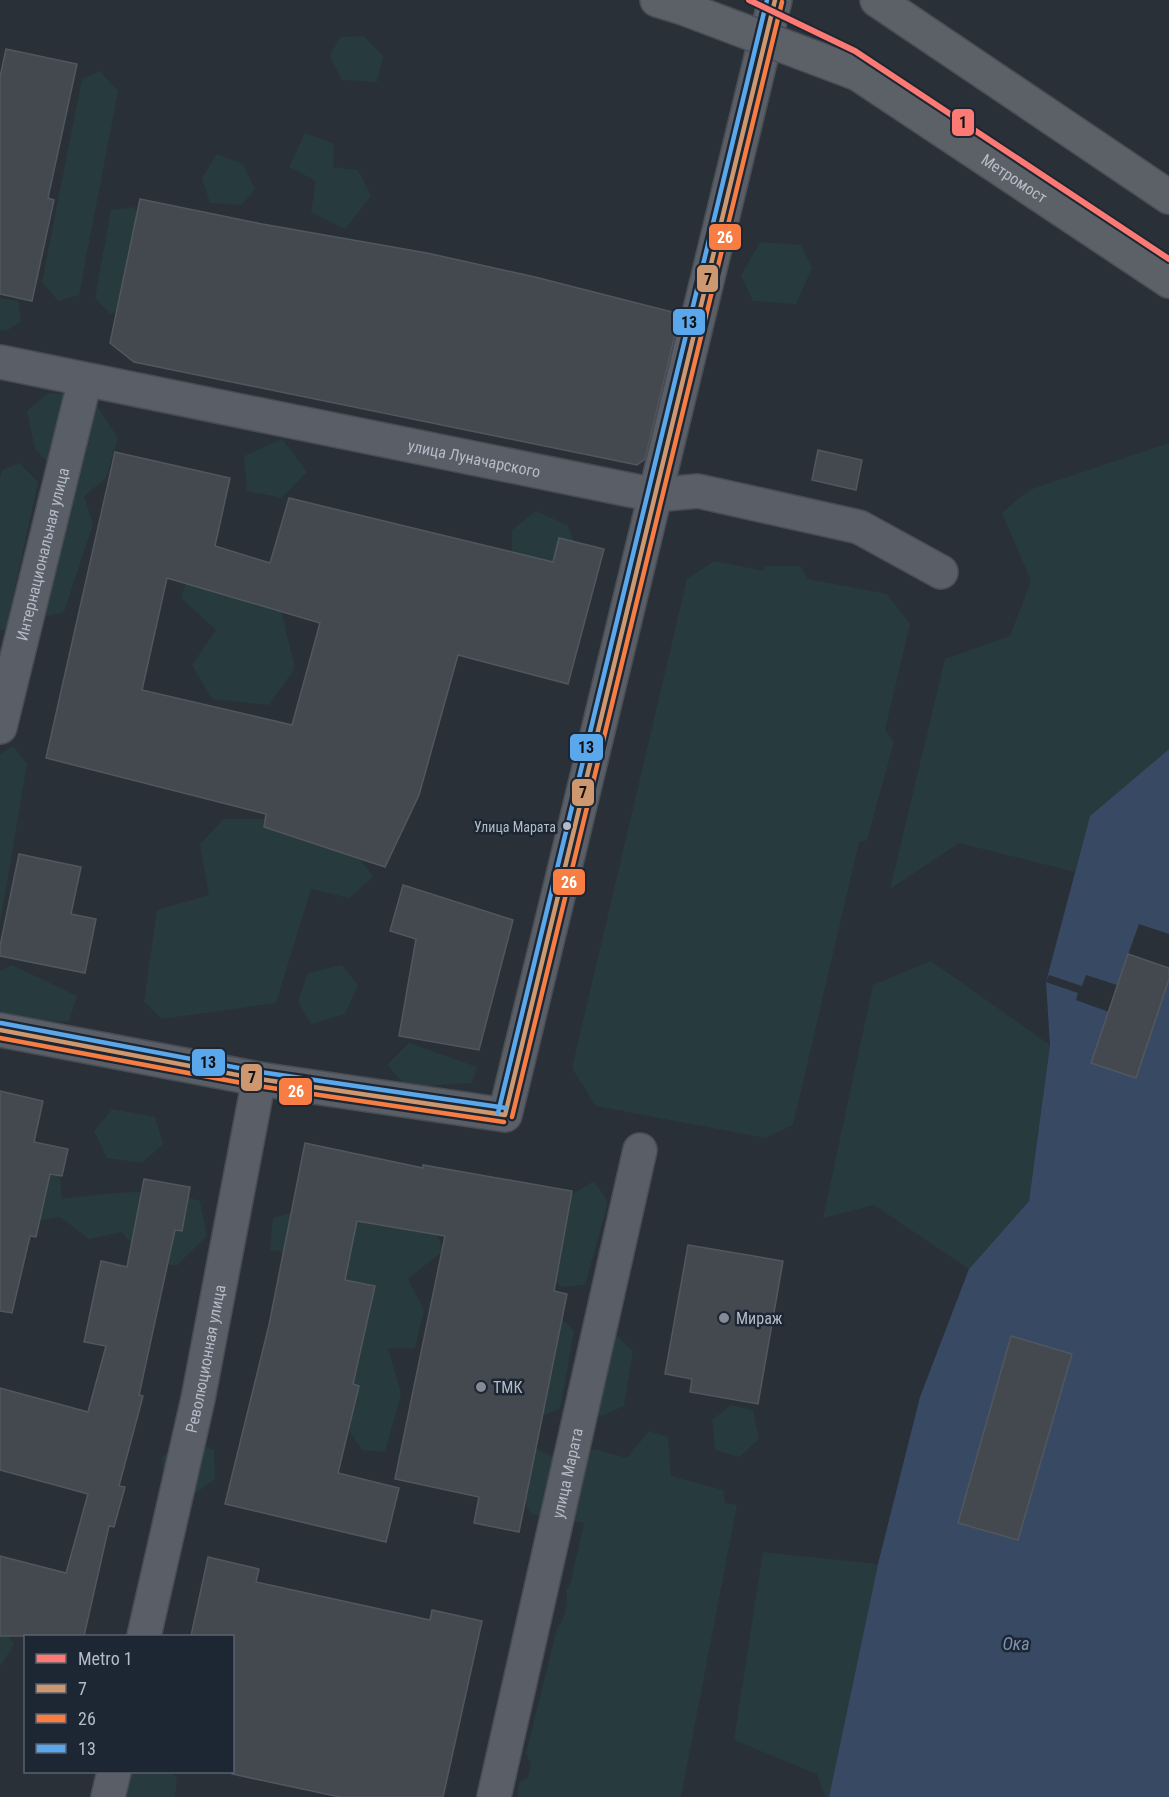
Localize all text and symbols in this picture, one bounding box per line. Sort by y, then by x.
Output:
line badge: 1 [951,108,975,137]
text: 1 [959,113,967,132]
street label: Метромост [978,150,1051,207]
line badge: 26 [708,223,742,251]
text: 26 [717,228,733,247]
line badge: 7 [696,264,719,293]
text: 7 [704,270,712,289]
line badge: 13 [672,308,706,336]
text: 13 [681,313,697,332]
street label: улица Луначарского [406,436,542,482]
street label: Интернациональная улица [12,466,73,643]
line badge: 13 [569,733,604,762]
text: 13 [578,738,594,757]
line badge: 7 [571,778,595,807]
text: 7 [579,783,587,802]
place label: Улица Марата [474,819,556,835]
marker: Улица Марата [561,820,573,832]
line badge: 26 [552,868,586,896]
text: 26 [561,873,577,892]
line badge: 13 [191,1048,226,1077]
text: 13 [200,1053,216,1072]
line badge: 7 [240,1063,263,1092]
text: 7 [248,1068,256,1087]
line badge: 26 [278,1077,313,1106]
text: 26 [288,1082,304,1101]
street label: Революционная улица [182,1283,230,1435]
place label: Мираж [736,1309,783,1328]
marker: Мираж [717,1311,731,1325]
place label: ТМК [493,1378,522,1397]
marker: ТМК [474,1380,488,1394]
street label: улица Марата [548,1426,587,1520]
water label: Ока [1002,1633,1030,1654]
legend [24,1635,234,1773]
text: Metro 1 [78,1648,133,1669]
text: 7 [78,1678,87,1699]
text: 26 [78,1708,96,1729]
text: 13 [78,1738,96,1759]

